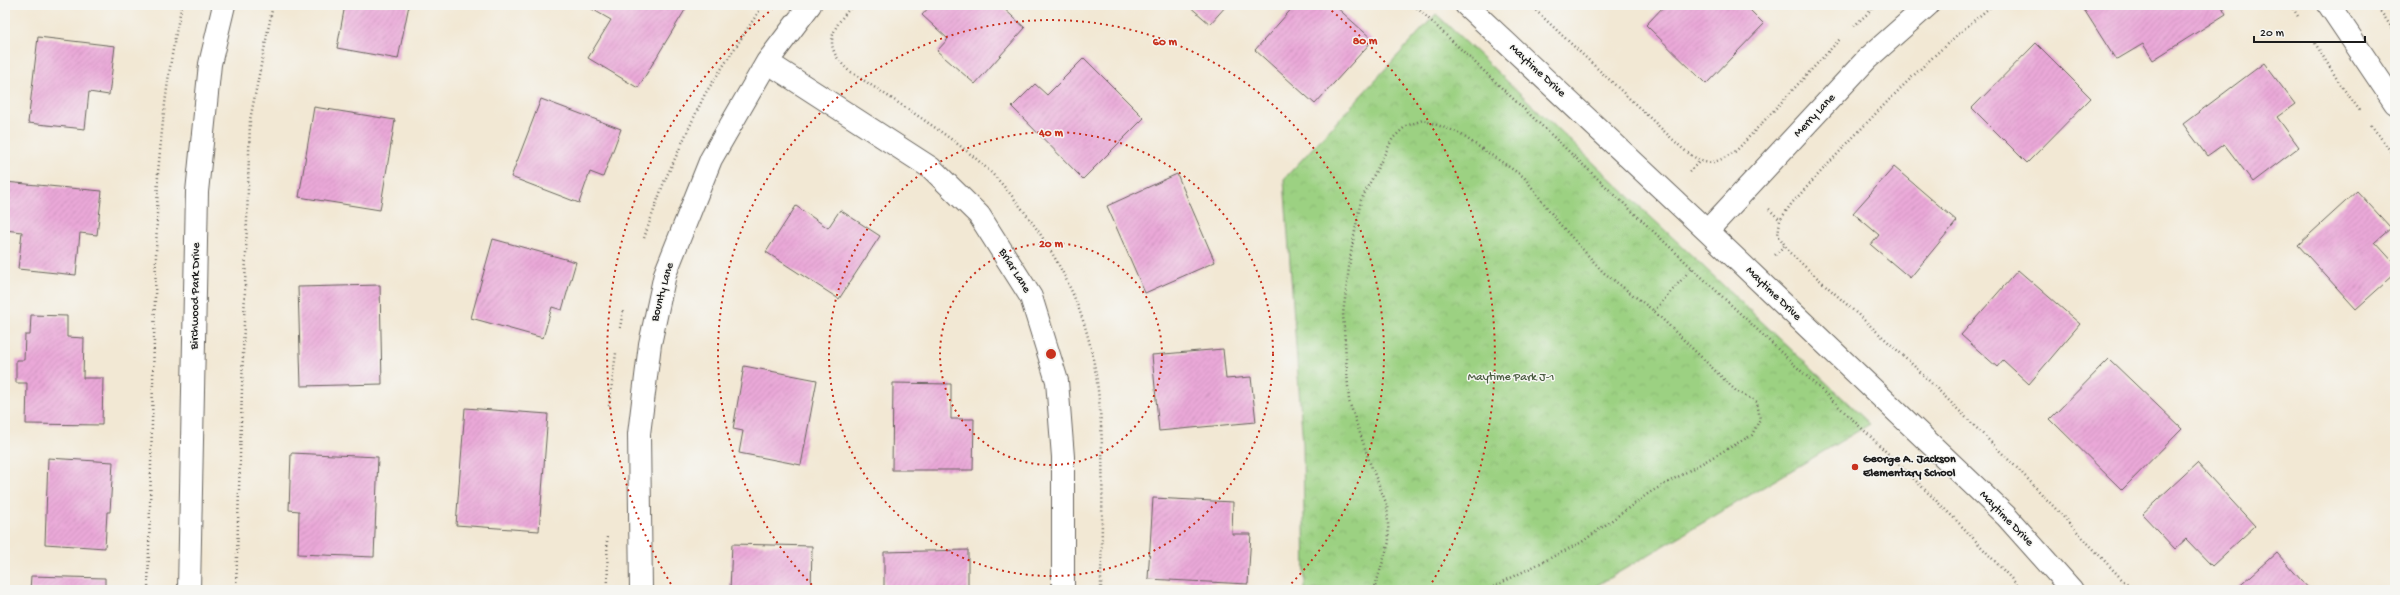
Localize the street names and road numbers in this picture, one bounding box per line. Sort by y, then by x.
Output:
street label: Maytime Drive [1506,41,1569,101]
street label: Merry Lane [1791,91,1839,141]
street label: Birchwood Park Drive [188,242,204,351]
street label: Briar Lane [994,245,1034,296]
street label: Bounty Lane [648,260,678,324]
street label: Maytime Drive [1742,264,1804,325]
street label: Maytime Drive [1976,488,2037,550]

